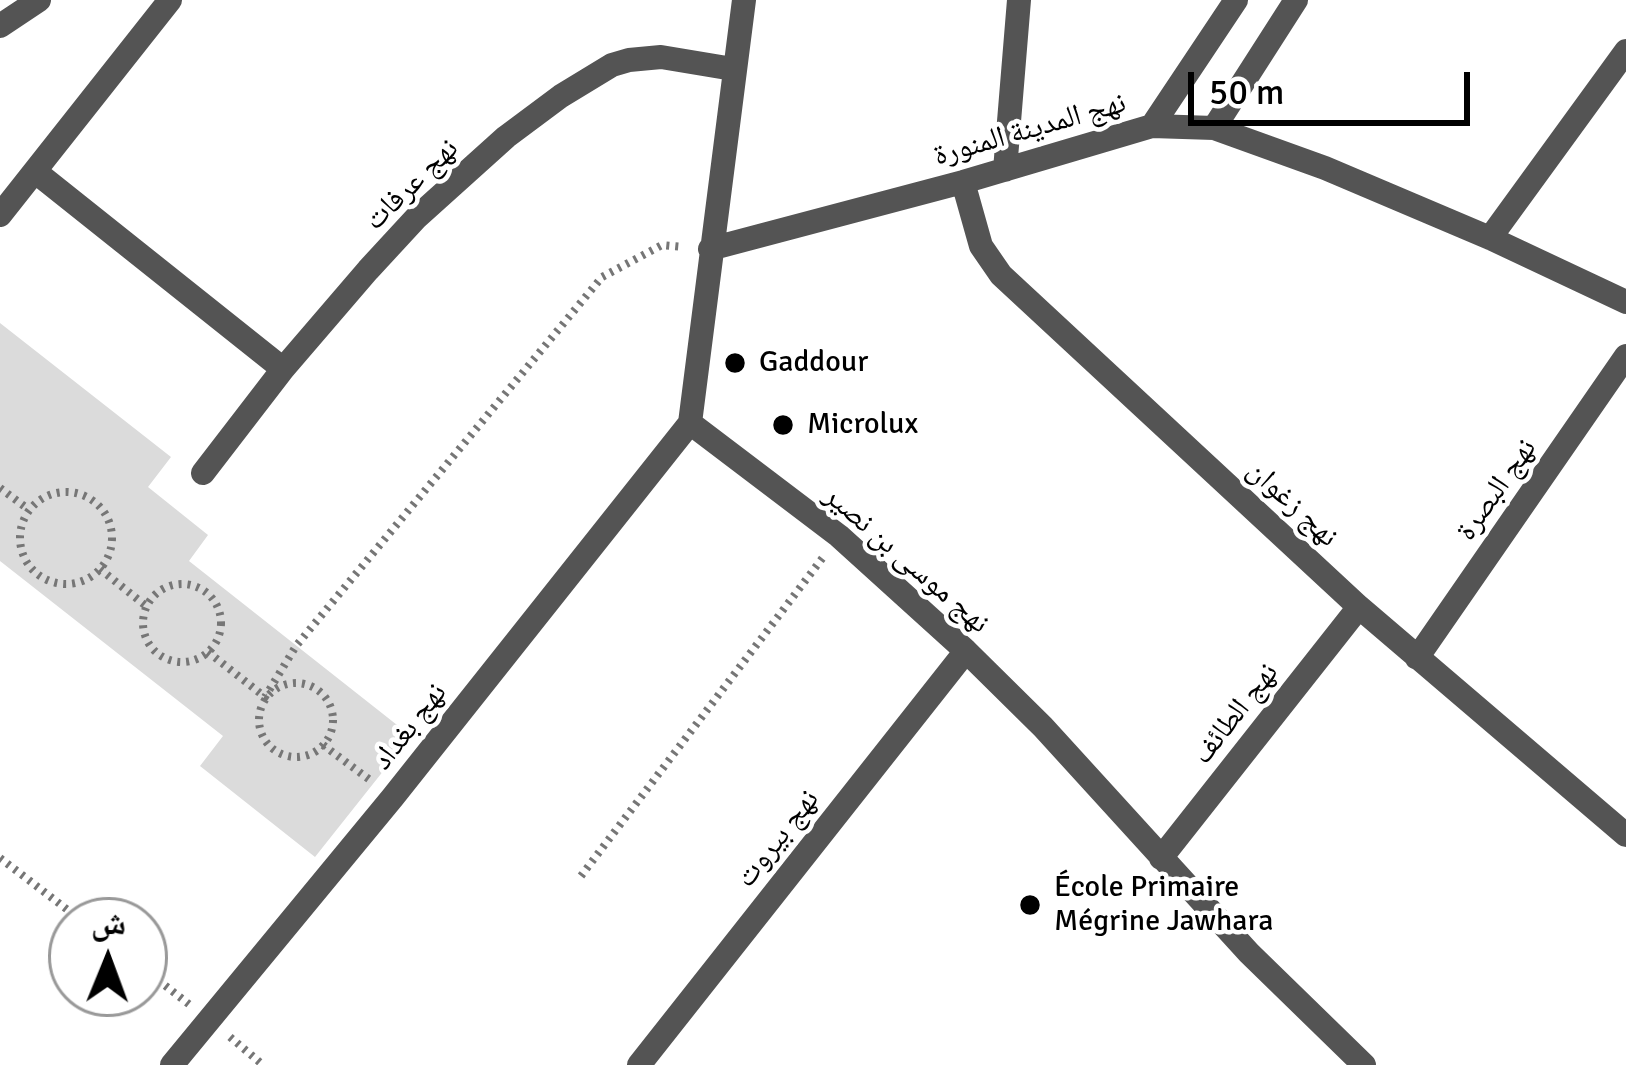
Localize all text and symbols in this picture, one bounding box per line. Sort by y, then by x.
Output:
scale bar [1194,48,1476,122]
text: 50 m [1209,70,1285,115]
street label: نهج المدينة المنورة [930,85,1130,175]
street label: نهج عرفات [357,131,467,239]
place label: Gaddour [759,345,868,381]
marker: Gaddour [722,350,748,376]
place label: Microlux [807,407,918,443]
marker: Microlux [770,412,796,438]
street label: نهج البصرة [1449,432,1545,548]
street label: نهج زغوان [1239,453,1345,555]
street label: نهج موسى بن نصير [816,478,996,642]
street label: نهج الطائف [1185,656,1287,772]
street label: نهج بغداد [365,676,455,778]
street label: نهج بيروت [729,783,827,895]
place label: École Primaire Mégrine Jawhara [1054,870,1274,940]
marker: École Primaire Mégrine Jawhara [1017,892,1043,918]
north arrow [48,897,168,1017]
text: ش [91,903,126,944]

